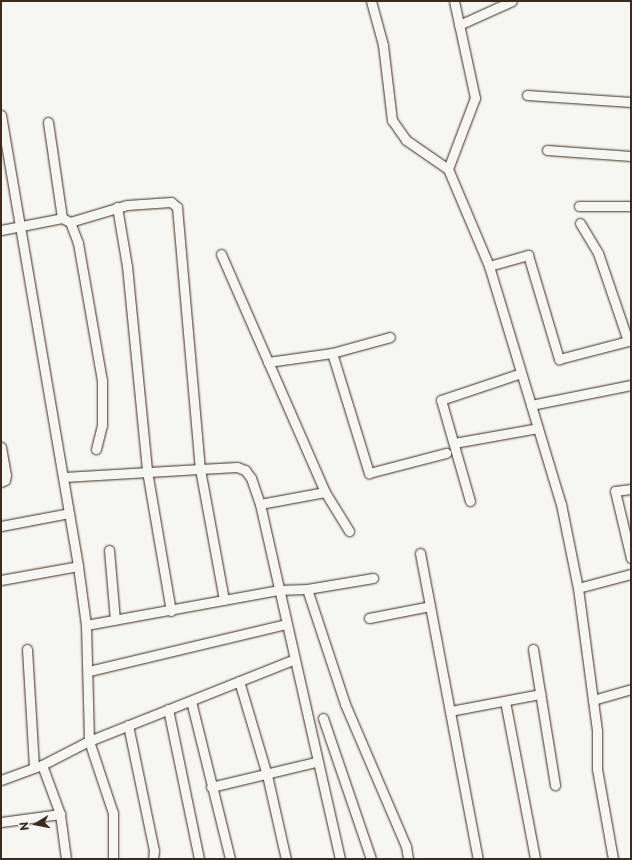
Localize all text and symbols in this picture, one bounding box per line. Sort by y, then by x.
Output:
north arrow [16,804,56,844]
text: N [15,820,33,832]

